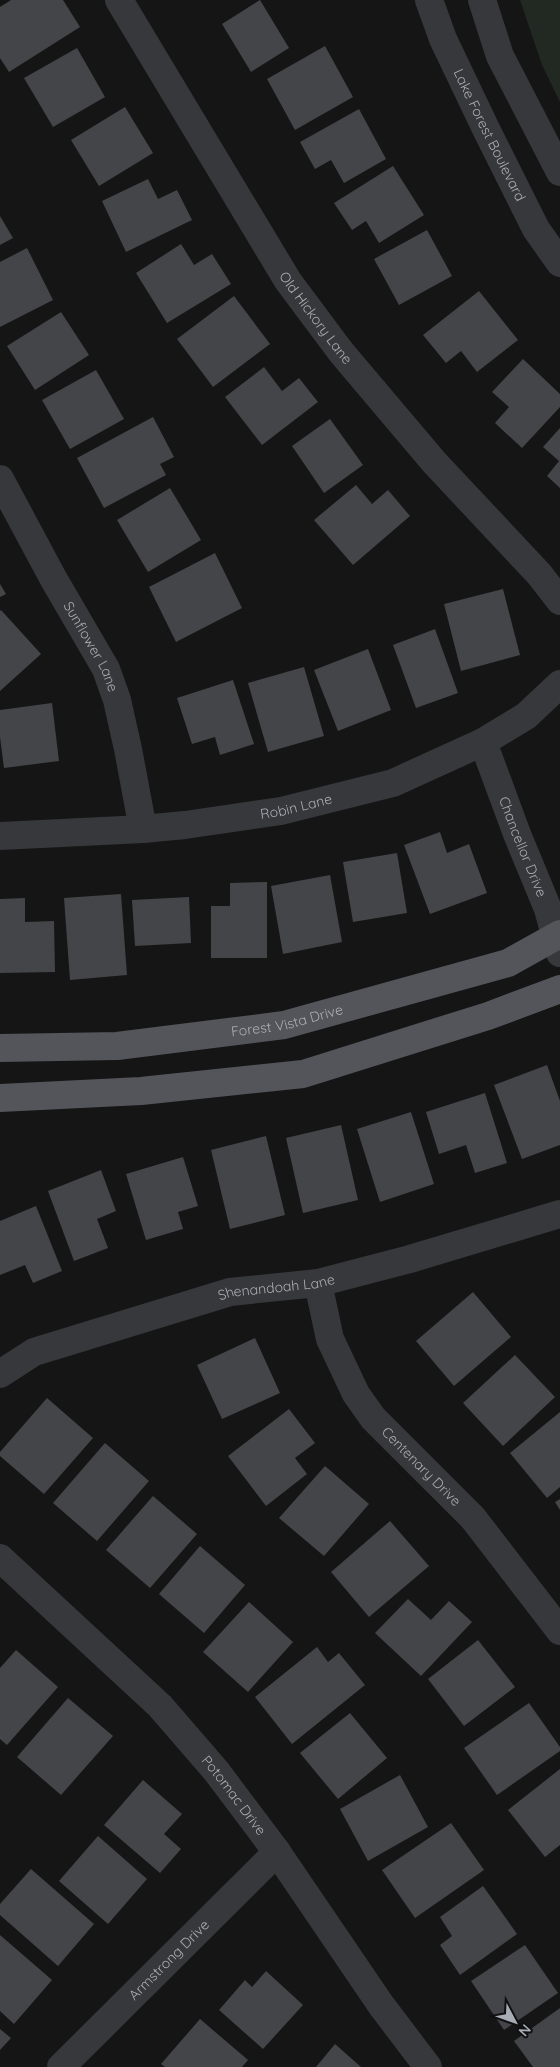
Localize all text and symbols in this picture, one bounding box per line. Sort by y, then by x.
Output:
street label: Lake Forest Boulevard [450,66,530,204]
street label: Old Hickory Lane [275,268,356,368]
street label: Sunflower Lane [60,598,122,694]
street label: Robin Lane [259,790,334,823]
street label: Chancellor Drive [495,794,551,900]
street label: Forest Vista Drive [230,1000,345,1041]
street label: Shenandoah Lane [216,1270,337,1304]
street label: Centenary Drive [378,1423,465,1510]
street label: Potomac Drive [198,1752,270,1839]
street label: Armstrong Drive [125,1916,213,2004]
north arrow [490,1997,540,2047]
text: N [515,2021,535,2040]

